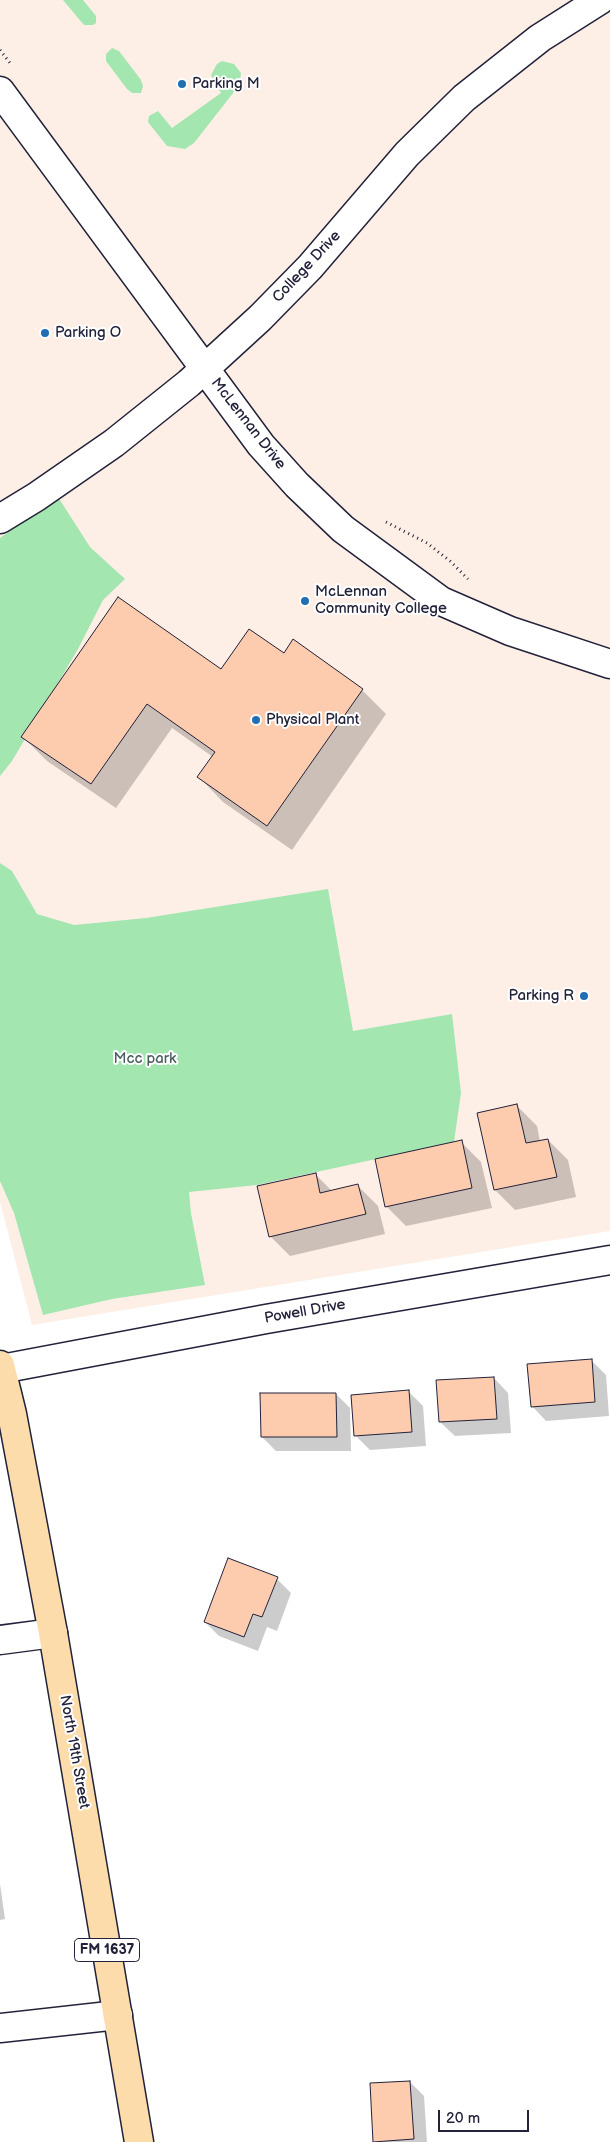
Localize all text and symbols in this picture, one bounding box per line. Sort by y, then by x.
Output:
place label: Parking M [192,75,260,93]
marker: Parking M [176,78,188,90]
street label: College Drive [269,227,345,307]
place label: Parking O [55,324,121,342]
marker: Parking O [39,327,51,339]
street label: McLennan Drive [207,375,289,473]
place label: McLennan Community College [315,583,447,618]
marker: McLennan Community College [299,595,311,607]
place label: Physical Plant [266,711,359,729]
marker: Physical Plant [250,714,262,726]
place label: Parking R [509,987,574,1005]
marker: Parking R [578,990,590,1002]
park label: Mcc park [114,1050,176,1068]
street label: Powell Drive [263,1296,347,1328]
street label: North 19th Street [55,1694,93,1810]
road number: FM 1637 [74,1938,140,1962]
scale bar [440,2100,531,2132]
text: 20 m [446,2109,480,2128]

